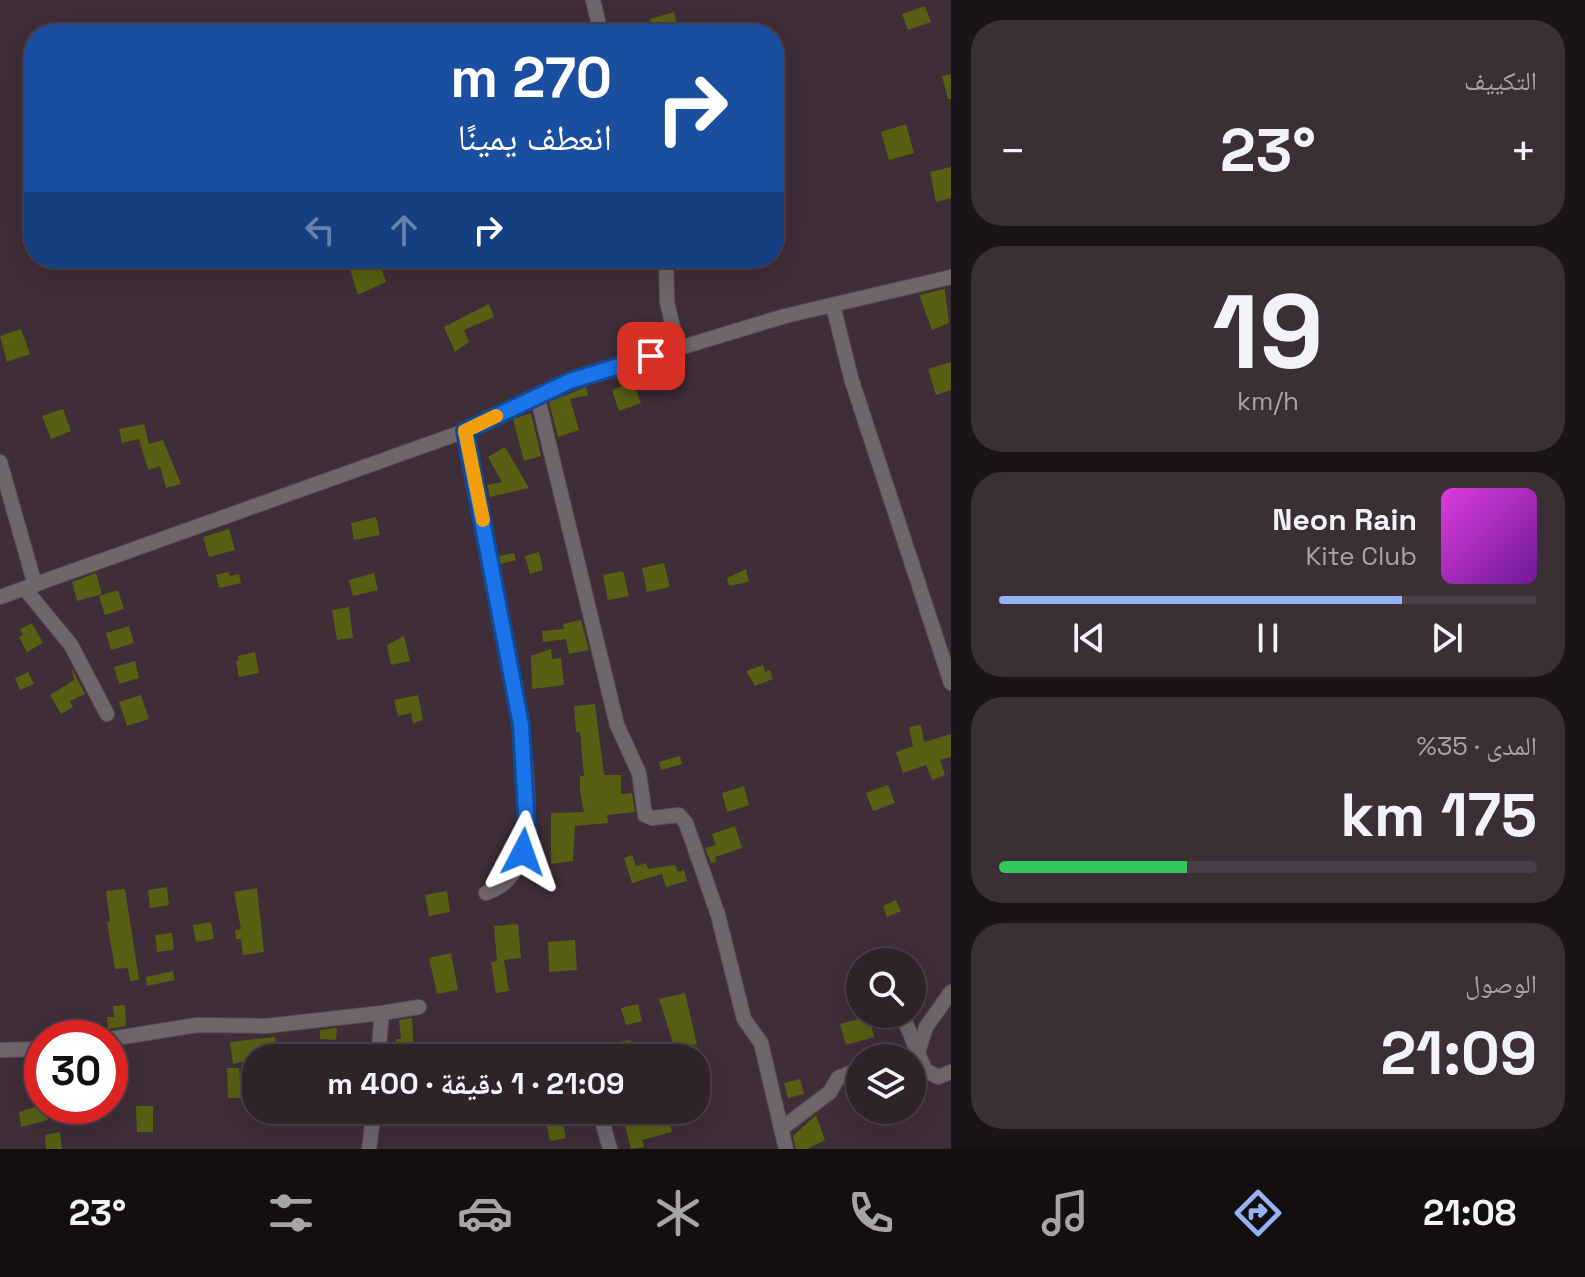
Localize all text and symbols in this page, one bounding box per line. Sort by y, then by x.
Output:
text: 270 m [450,42,612,113]
icon: right [640,56,744,160]
text: التكييف [1464,64,1537,98]
text: 23° [1220,112,1316,189]
text: انعطف يمينًا [458,115,612,161]
text: − [999,123,1026,179]
text: + [1510,123,1537,179]
icon: left [298,208,342,252]
icon: ahead [382,208,426,252]
icon: right [466,208,510,252]
text: 19 [1212,266,1324,398]
pin [617,322,685,390]
icon: arrive [629,334,673,378]
text: km/h [1237,384,1299,418]
text: Neon Rain [1272,500,1417,539]
text: Kite Club [1305,539,1417,573]
icon: previous [1067,616,1111,660]
icon: pause [1246,616,1290,660]
icon: next [1425,616,1469,660]
text: المدى · 35% [1417,729,1537,763]
text: 175 km [1340,777,1537,854]
position arrow [481,810,565,894]
map controls [846,948,926,1124]
button: search [846,948,926,1028]
text: الوصول [1465,967,1537,1001]
text: 21:09 [1380,1015,1537,1092]
speed limit sign: 30 [24,1020,128,1124]
button: layers [846,1044,926,1124]
text: 21:09 · 1 دقيقة · 400 m [327,1064,625,1103]
icon: filters [263,1185,319,1241]
icon: car [457,1185,513,1241]
icon: climate [650,1185,706,1241]
icon: phone [843,1185,899,1241]
icon: music [1037,1185,1093,1241]
icon: directions [1230,1185,1286,1241]
text: 23° [69,1190,126,1236]
text: 21:08 [1423,1190,1516,1236]

